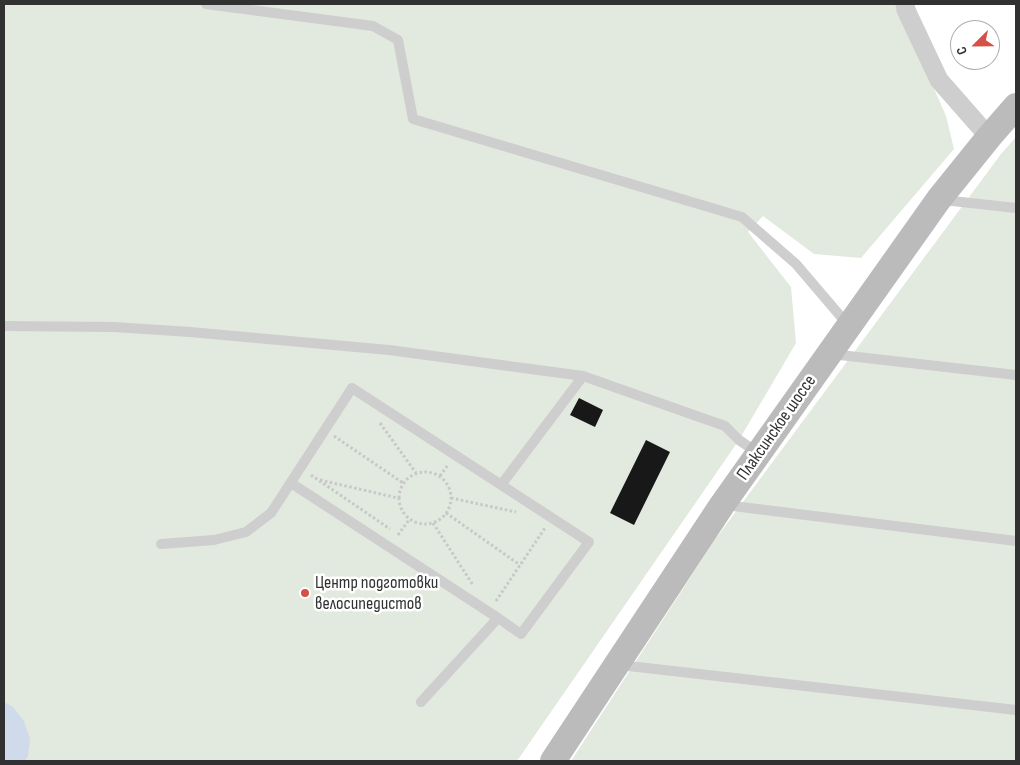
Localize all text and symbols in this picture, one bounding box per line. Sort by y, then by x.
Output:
north arrow [950,20,1000,70]
text: С [952,44,971,57]
street label: Плаксинское шоссе [733,371,821,485]
place label: Центр подготовки велосипедистов [315,572,438,614]
marker: Центр подготовки велосипедистов [299,587,311,599]

